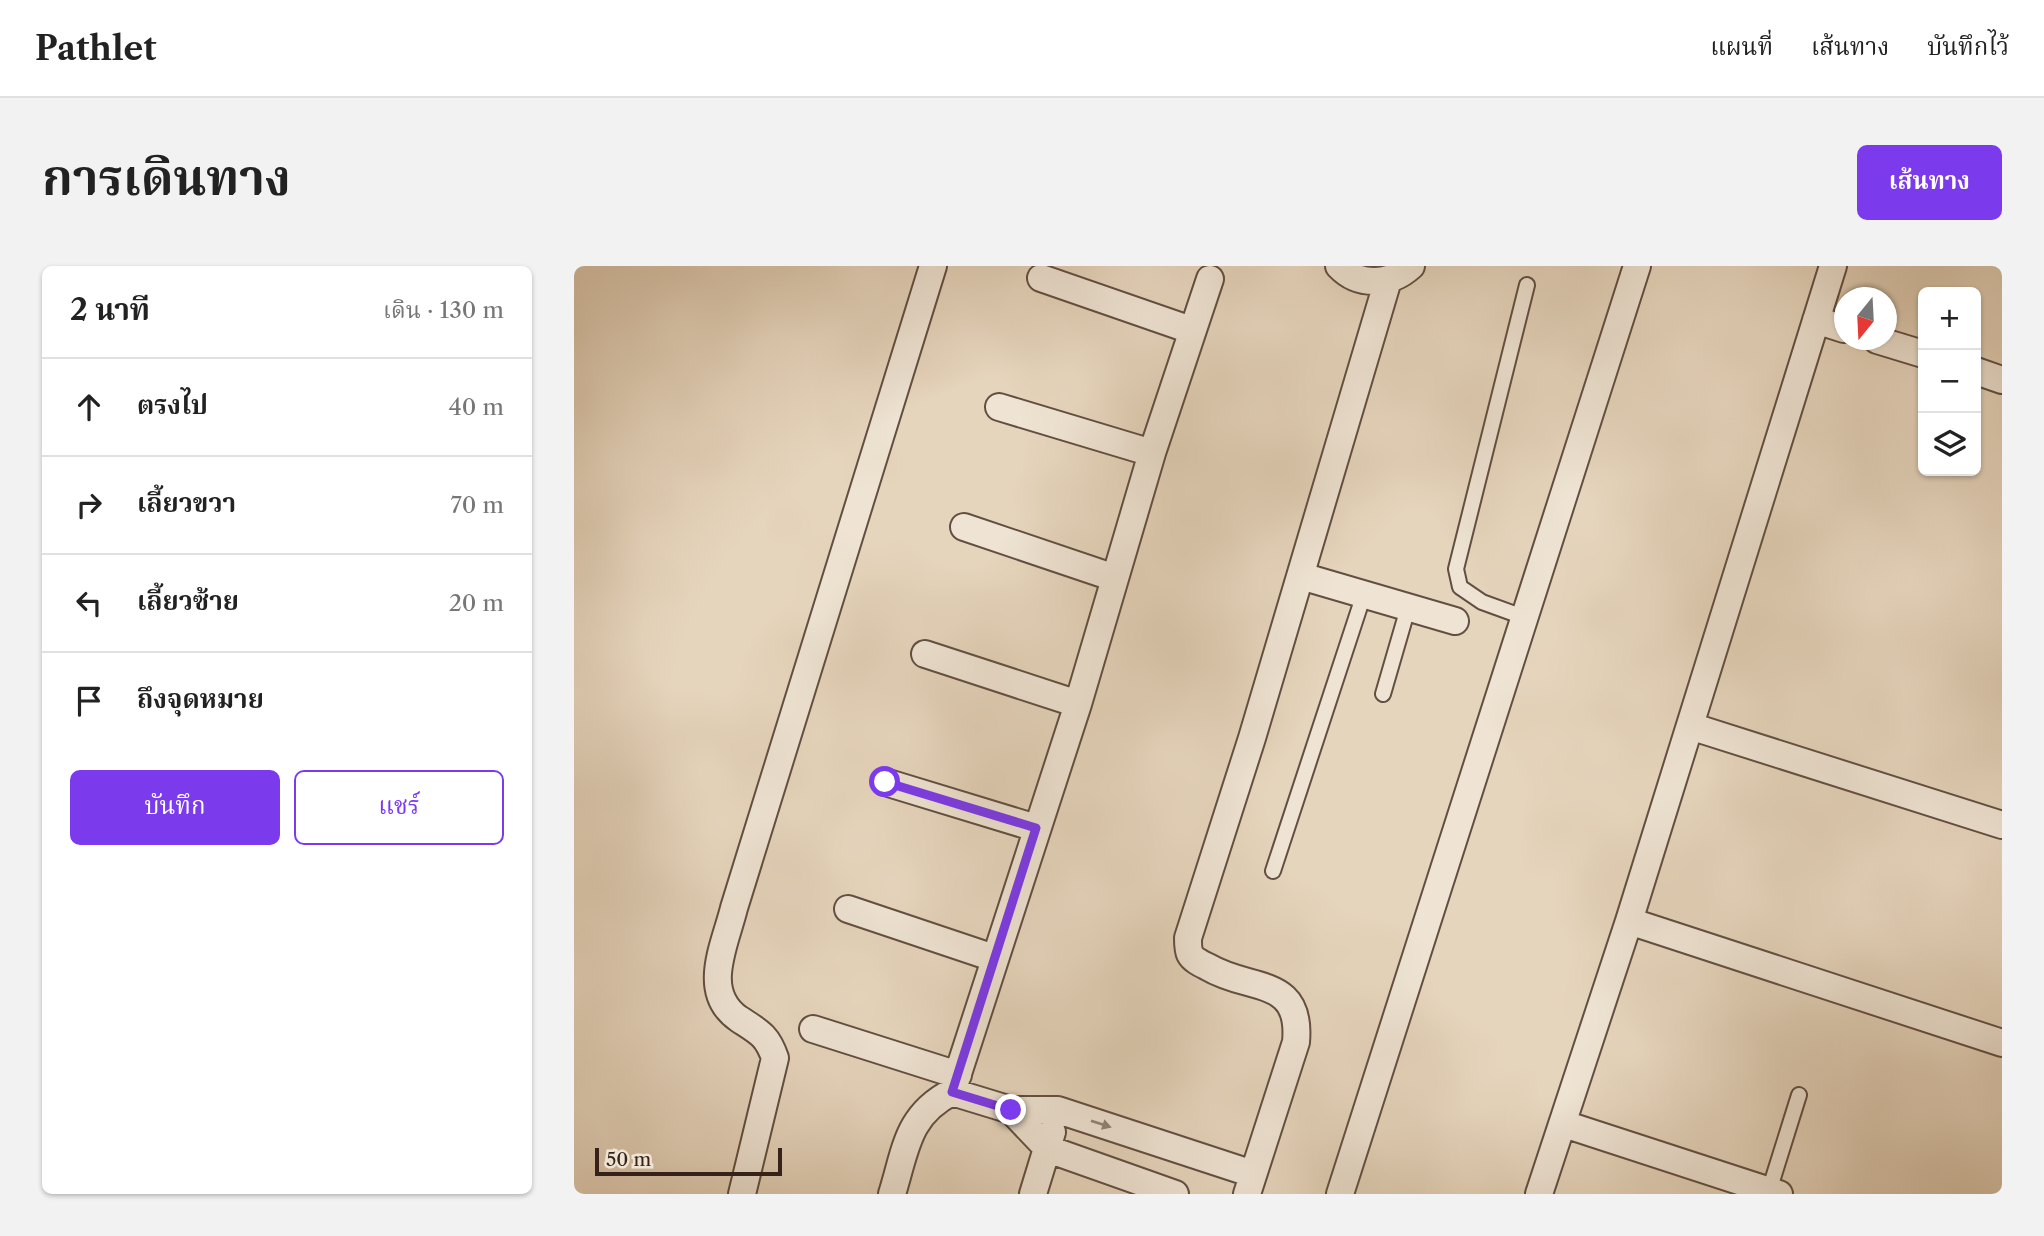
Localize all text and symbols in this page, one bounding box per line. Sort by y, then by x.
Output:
text: Pathlet [35,28,157,69]
text: แผนที่ [1710,32,1773,61]
text: เส้นทาง [1811,32,1889,61]
text: บันทึกไว้ [1927,32,2009,61]
button: เส้นทาง [1857,145,2002,220]
text: การเดินทาง [42,147,291,208]
north arrow [1834,287,1897,350]
map controls [1918,287,1981,476]
button: + [1918,287,1981,350]
text: 2 นาที [70,291,150,328]
text: เดิน · 130 m [383,296,504,324]
button: − [1918,350,1981,413]
icon: ahead [70,388,108,426]
text: ตรงไป [137,389,208,421]
text: 40 m [449,393,504,421]
button: layers [1918,413,1981,476]
icon: right [70,486,108,524]
text: เลี้ยวขวา [137,487,236,519]
text: 70 m [451,491,504,519]
icon: left [70,584,108,622]
text: เลี้ยวซ้าย [137,585,239,617]
text: 20 m [449,589,504,617]
icon: arrive [70,682,108,720]
text: ถึงจุดหมาย [137,683,264,715]
route start [869,766,900,797]
button: บันทึก [70,770,280,845]
button: แชร์ [294,770,504,845]
route end [995,1094,1026,1125]
one-way arrow [1091,1120,1112,1130]
scale bar [595,1145,782,1177]
text: 50 m [606,1148,651,1171]

